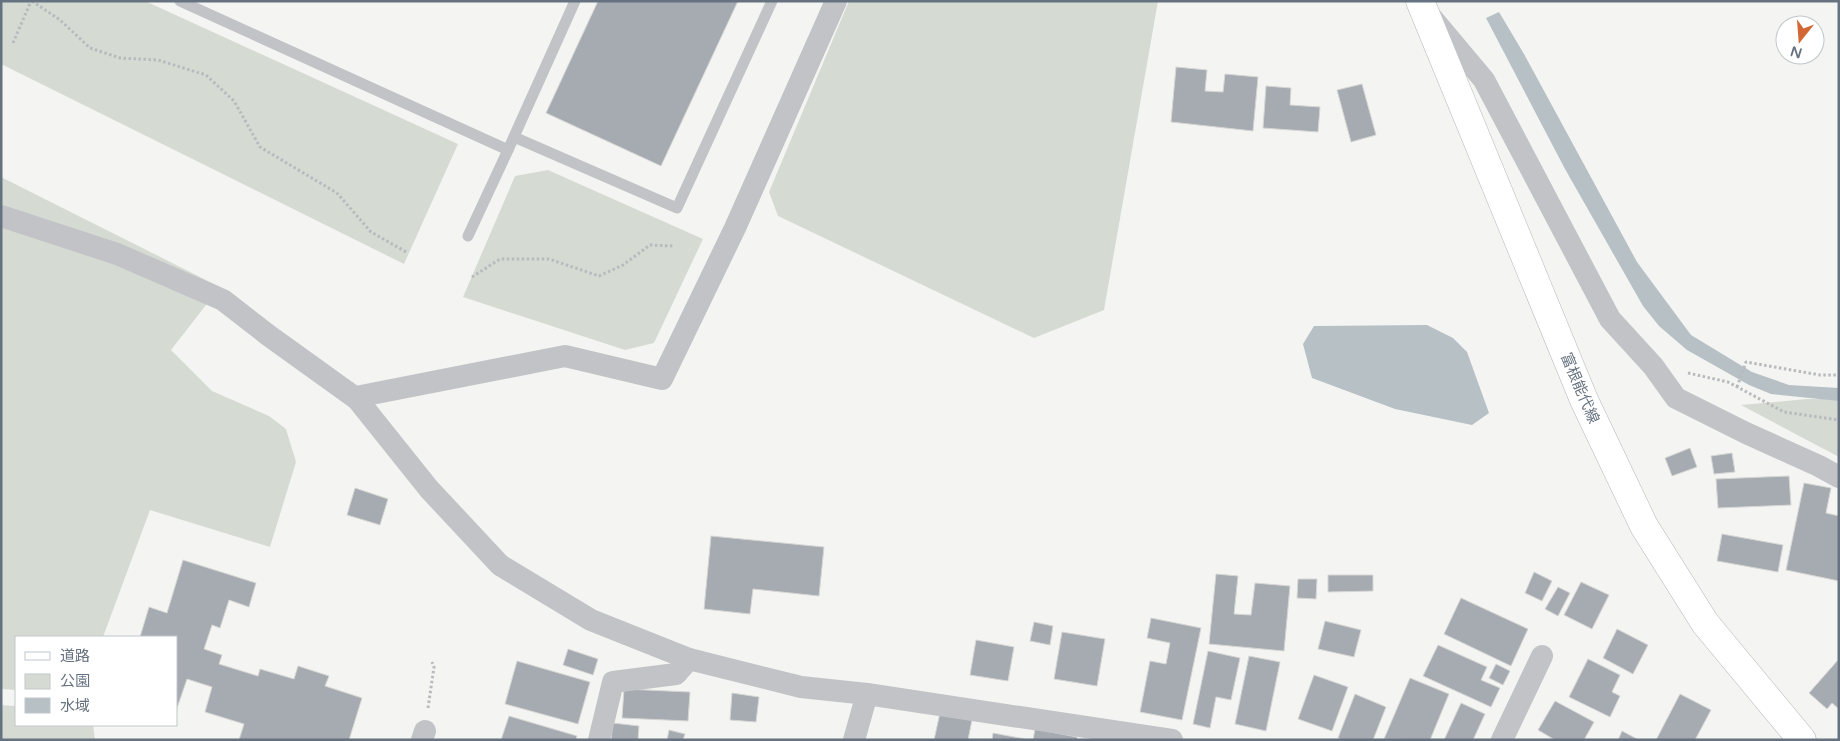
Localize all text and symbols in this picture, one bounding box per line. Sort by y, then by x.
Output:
north arrow [1775,15,1825,65]
text: N [1788,42,1804,62]
street label: 富根能代線 [1557,350,1603,426]
legend [15,636,178,726]
text: 道路 [60,647,90,665]
text: 公園 [60,672,90,690]
text: 水域 [60,697,90,715]

